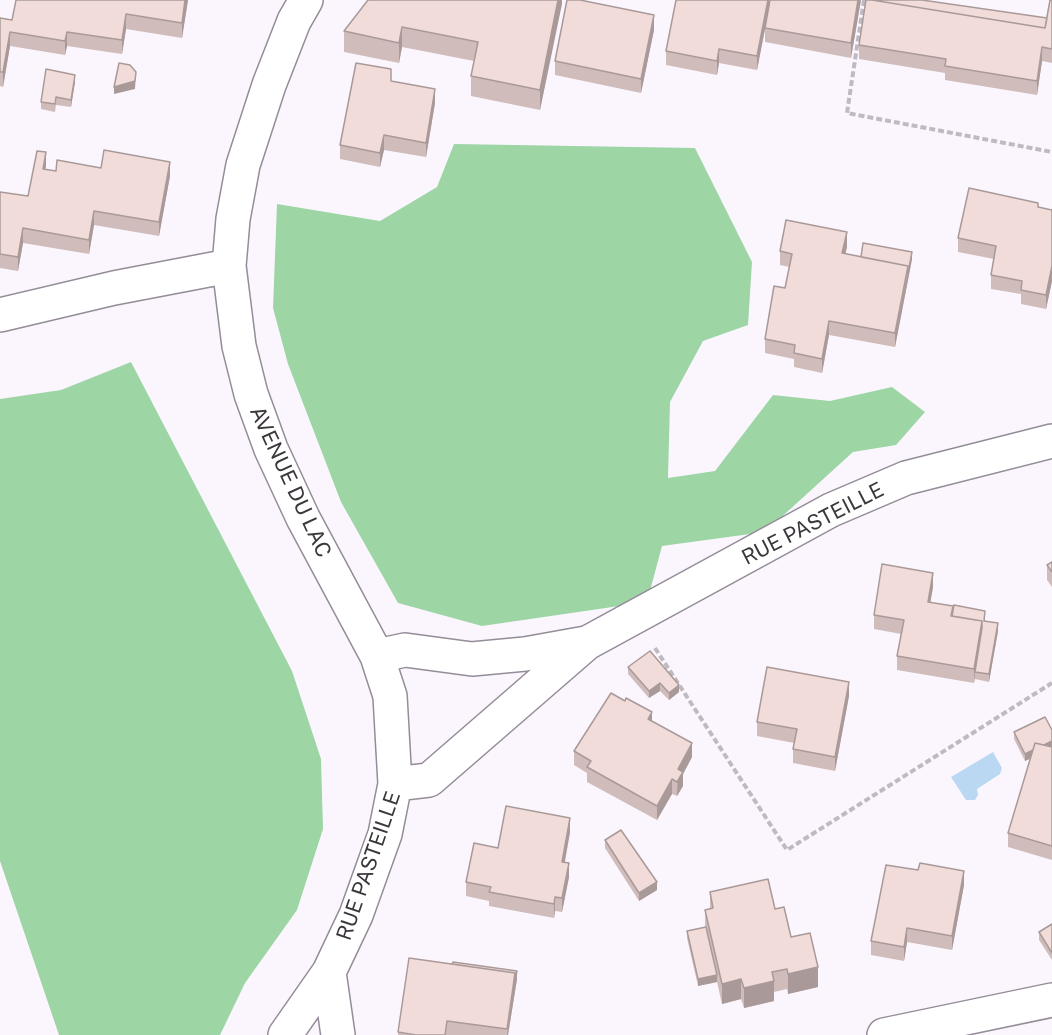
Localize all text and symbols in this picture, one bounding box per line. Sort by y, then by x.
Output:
street label: AVENUE DU LAC [244,402,336,562]
street label: RUE PASTEILLE [738,477,888,571]
street label: RUE PASTEILLE [332,788,406,944]

